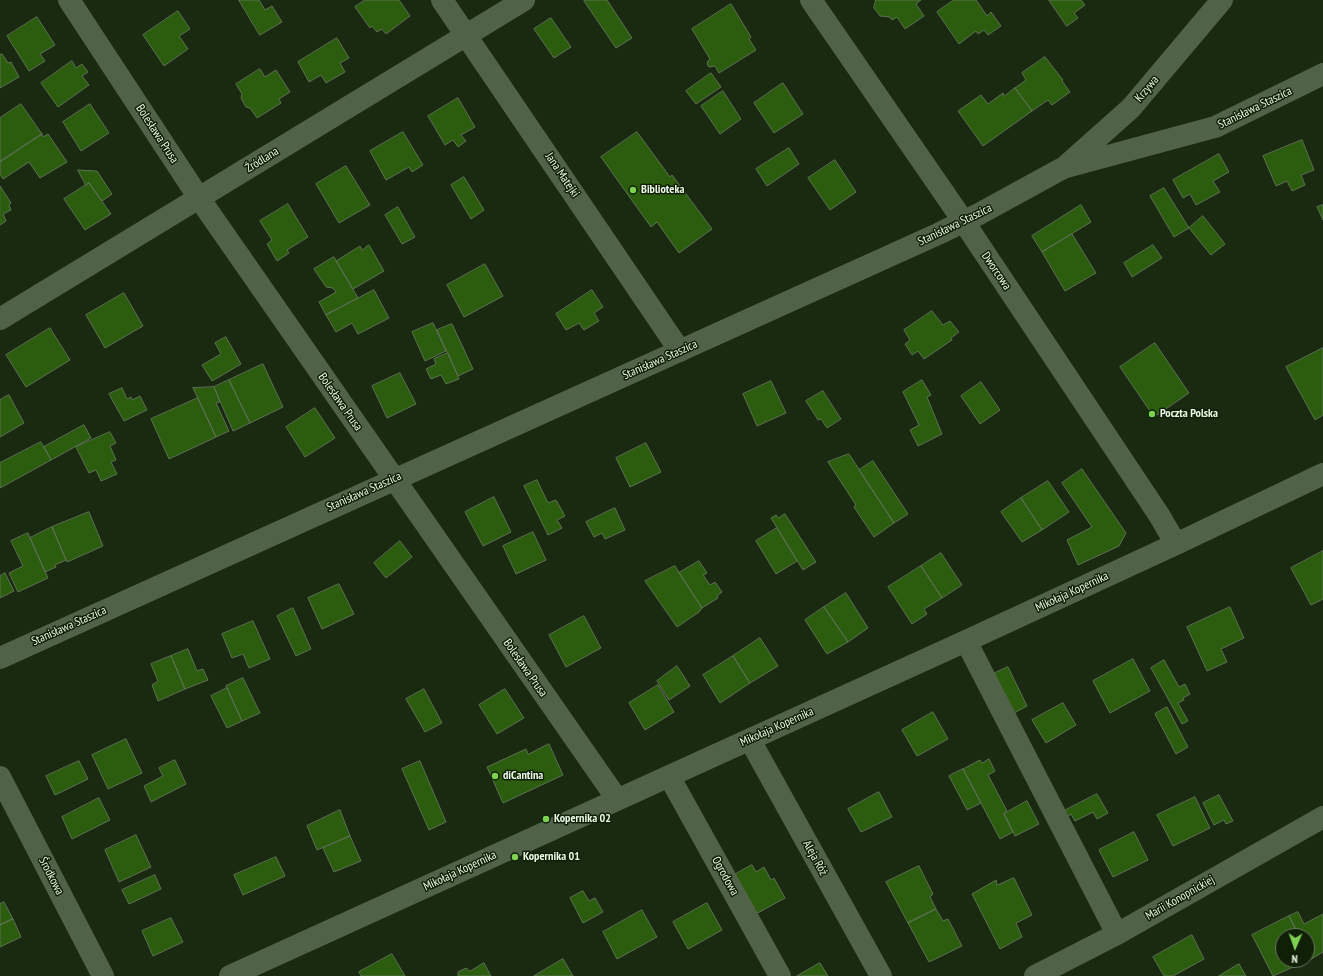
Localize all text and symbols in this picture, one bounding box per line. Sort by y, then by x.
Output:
street label: Krzywa [1132,73,1162,105]
street label: Stanisława Staszica [1216,84,1294,132]
street label: Bolesława Prusa [133,102,181,166]
street label: Źródlana [243,144,281,176]
street label: Jana Matejki [542,150,582,200]
place label: Biblioteka [641,183,684,197]
marker: Biblioteka [628,185,638,195]
street label: Stanisława Staszica [916,201,994,249]
street label: Dworcowa [978,249,1014,293]
street label: Stanisława Staszica [620,337,700,383]
street label: Bolesława Prusa [315,370,365,434]
place label: Poczta Polska [1160,407,1218,421]
marker: Poczta Polska [1147,409,1157,419]
street label: Stanisława Staszica [324,469,404,515]
street label: Mikołaja Kopernika [1033,569,1111,615]
street label: Stanisława Staszica [29,603,109,649]
street label: Bolesława Prusa [500,636,550,700]
street label: Mikołaja Kopernika [738,704,816,750]
place label: diCantina [503,769,543,783]
marker: diCantina [490,771,500,781]
place label: Kopernika 02 [554,812,611,826]
marker: Kopernika 02 [541,814,551,824]
street label: Aleja Róż [799,838,831,878]
street label: Mikołaja Kopernika [421,848,499,894]
place label: Kopernika 01 [523,850,580,864]
marker: Kopernika 01 [510,852,520,862]
street label: Ogrodowa [708,854,742,898]
street label: Środkowa [35,855,67,897]
street label: Marii Konopnickiej [1143,873,1217,923]
north arrow [1275,928,1315,968]
text: N [1291,952,1298,966]

